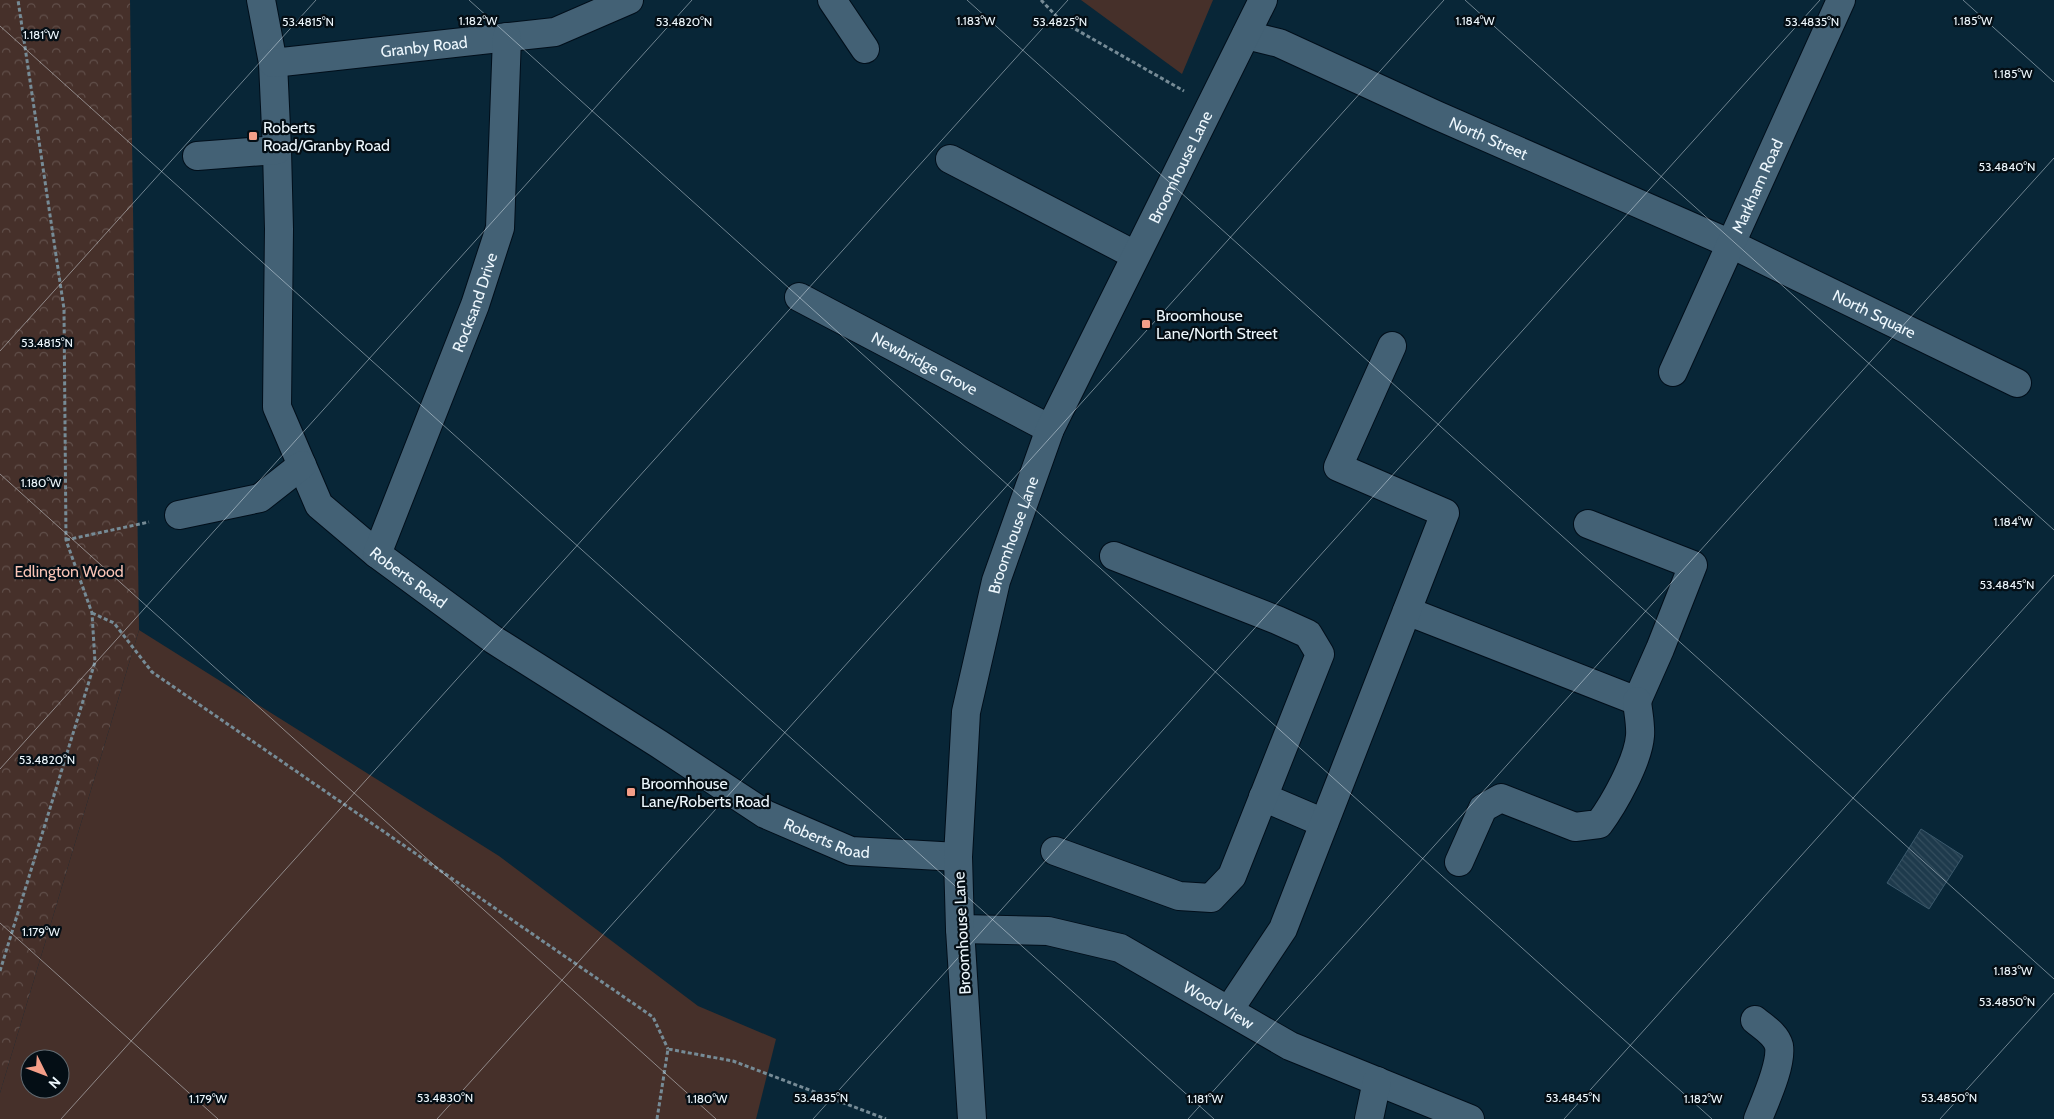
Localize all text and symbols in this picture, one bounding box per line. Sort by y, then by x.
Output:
text: 1.182°W [459,13,498,28]
text: 1.183°W [957,13,996,28]
text: 1.184°W [1455,13,1495,28]
text: 1.185°W [1954,13,1993,28]
text: 53.4815°N [282,14,334,29]
text: 53.4820°N [656,14,712,29]
text: 53.4825°N [1033,14,1087,29]
text: 53.4835°N [1785,14,1839,29]
text: 1.181°W [23,27,60,42]
street label: Granby Road [380,32,469,61]
text: 1.185°W [1994,66,2033,81]
street label: Broomhouse Lane [1144,107,1216,226]
street label: North Street [1446,112,1531,164]
place label: Roberts Road/Granby Road [263,118,390,155]
marker: Roberts Road/Granby Road [247,130,259,142]
street label: Markham Road [1727,136,1787,236]
text: 53.4840°N [1979,159,2035,174]
street label: Rocksand Drive [448,250,501,355]
street label: North Square [1830,285,1919,342]
place label: Broomhouse Lane/North Street [1156,306,1278,343]
marker: Broomhouse Lane/North Street [1140,318,1152,330]
street label: Newbridge Grove [868,327,981,399]
text: 53.4815°N [21,335,73,350]
street label: Broomhouse Lane [984,474,1042,595]
text: 1.180°W [21,475,62,490]
text: 1.184°W [1993,514,2033,529]
street label: Roberts Road [366,543,451,612]
park label: Edlington Wood [14,562,124,581]
text: 53.4845°N [1979,577,2035,592]
text: 53.4820°N [19,752,75,767]
place label: Broomhouse Lane/Roberts Road [641,774,770,811]
marker: Broomhouse Lane/Roberts Road [625,786,637,798]
street label: Roberts Road [781,814,870,862]
street label: Broomhouse Lane [949,871,975,995]
text: 1.179°W [22,924,61,939]
text: 1.183°W [1994,963,2033,978]
street label: Wood View [1180,977,1258,1033]
text: 53.4850°N [1979,994,2035,1009]
north arrow [20,1049,70,1099]
text: N [45,1073,65,1092]
text: 53.4830°N [417,1090,473,1105]
text: 53.4835°N [794,1090,848,1105]
text: 53.4845°N [1545,1090,1601,1105]
text: 53.4850°N [1921,1090,1977,1105]
text: 1.179°W [189,1091,228,1106]
text: 1.180°W [687,1091,728,1106]
text: 1.181°W [1187,1091,1224,1106]
text: 1.182°W [1684,1091,1723,1106]

